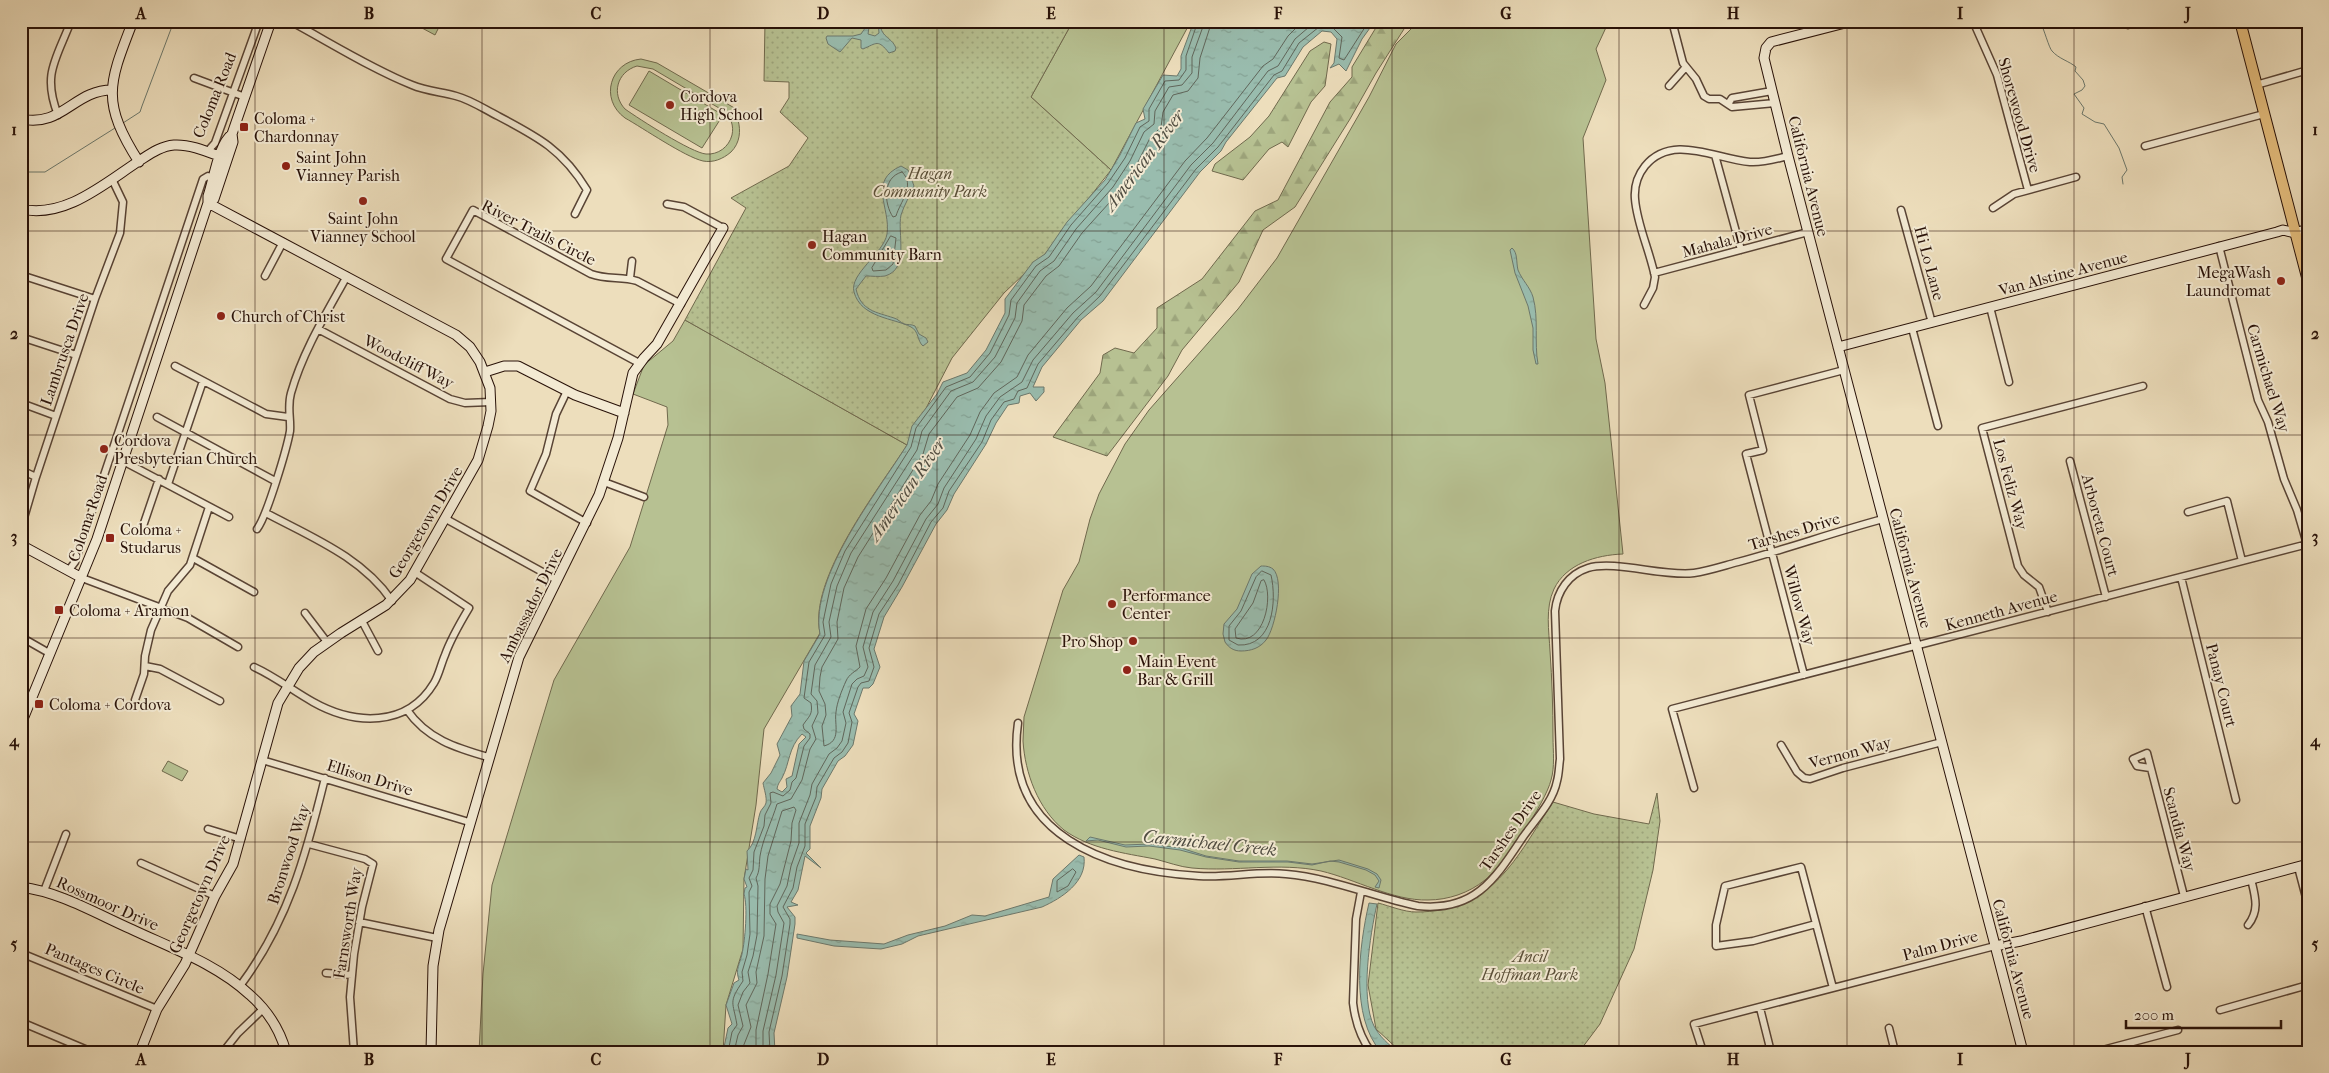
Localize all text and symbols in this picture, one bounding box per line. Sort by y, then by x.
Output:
text: A [135,4,147,23]
text: B [364,4,374,23]
text: C [591,4,602,23]
text: D [817,4,829,23]
text: E [1046,4,1056,23]
text: F [1273,4,1283,23]
text: G [1500,4,1512,23]
text: H [1727,4,1740,23]
text: I [1957,4,1964,23]
text: J [2183,4,2191,24]
street label: Coloma Road [189,49,240,141]
street label: Shorewood Drive [1994,55,2045,175]
place label: Cordova High School [680,87,764,124]
marker: Cordova High School [664,99,676,111]
water label: American River [1099,104,1190,216]
place label: Coloma + Chardonnay [254,109,339,146]
street label: California Avenue [1784,114,1833,238]
text: 1 [11,120,17,139]
text: 1 [2312,120,2318,139]
marker: Coloma + Chardonnay [238,121,250,133]
place label: Saint John Vianney Parish [295,148,400,185]
marker: Saint John Vianney Parish [280,160,292,172]
park label: Hagan Community Park [873,164,987,201]
marker: Saint John Vianney School [357,195,369,207]
street label: River Trails Circle [478,195,599,269]
place label: Saint John Vianney School [309,209,416,246]
street label: Mahala Drive [1680,219,1774,262]
street label: Hi Lo Lane [1910,224,1949,303]
place label: Hagan Community Barn [822,227,943,264]
marker: Hagan Community Barn [806,239,818,251]
street label: Van Alstine Avenue [1996,247,2130,300]
place label: MegaWash Laundromat [2186,263,2271,300]
marker: MegaWash Laundromat [2275,275,2287,287]
street label: Lambrusca Drive [36,290,93,408]
place label: Church of Christ [231,307,346,326]
marker: Church of Christ [215,310,227,322]
street label: Carmichael Way [2243,322,2294,435]
text: 2 [10,324,18,343]
text: 2 [2311,324,2319,343]
street label: Woodcliff Way [360,330,458,393]
place label: Cordova Presbyterian Church [114,431,257,468]
water label: American River [863,432,952,546]
street label: Los Feliz Way [1989,437,2032,532]
marker: Cordova Presbyterian Church [98,443,110,455]
street label: Georgetown Drive [384,463,466,582]
street label: Arboreta Court [2077,471,2123,579]
street label: Coloma Road [64,472,111,564]
street label: California Avenue [1885,506,1936,630]
street label: Tarshes Drive [1746,509,1842,554]
place label: Coloma + Studarus [120,520,182,557]
text: 3 [11,527,17,547]
text: 3 [2312,527,2318,547]
marker: Coloma + Studarus [104,532,116,544]
street label: Ambassador Drive [494,545,566,666]
street label: Willow Way [1779,562,1819,648]
place label: Performance Center [1122,586,1211,623]
street label: Kenneth Avenue [1943,586,2059,635]
marker: Performance Center [1106,598,1118,610]
place label: Coloma + Aramon [69,601,190,620]
marker: Coloma + Aramon [53,604,65,616]
place label: Pro Shop [1061,632,1123,651]
marker: Pro Shop [1127,635,1139,647]
street label: Panay Court [2202,641,2241,729]
place label: Main Event Bar & Grill [1137,652,1217,689]
marker: Main Event Bar & Grill [1121,664,1133,676]
place label: Coloma + Cordova [49,695,172,714]
marker: Coloma + Cordova [33,698,45,710]
text: 4 [8,731,20,751]
text: 4 [2309,731,2321,751]
street label: Vernon Way [1806,732,1894,773]
street label: Ellison Drive [324,755,415,800]
street label: Scandia Way [2159,785,2200,874]
street label: Tarshes Drive [1475,786,1545,875]
street label: Bronwood Way [263,801,314,907]
water label: Carmichael Creek [1142,826,1278,861]
street label: Georgetown Drive [165,832,234,956]
street label: Farnsworth Way [329,865,366,980]
street label: Rossmoor Drive [54,872,162,935]
street label: California Avenue [1988,897,2039,1021]
street label: Palm Drive [1900,926,1980,965]
text: 5 [11,934,18,953]
text: 5 [2312,934,2319,953]
street label: Pantages Circle [42,939,148,998]
park label: Ancil Hoffman Park [1481,947,1578,984]
scale bar [2126,998,2282,1030]
text: 200 m [2134,1006,2174,1024]
text: A [135,1050,147,1069]
text: B [364,1050,374,1069]
text: C [591,1050,602,1069]
text: D [817,1050,829,1069]
text: E [1046,1050,1056,1069]
text: F [1273,1050,1283,1069]
text: G [1500,1050,1512,1069]
text: H [1727,1050,1740,1069]
text: I [1957,1050,1964,1069]
text: J [2183,1050,2191,1070]

